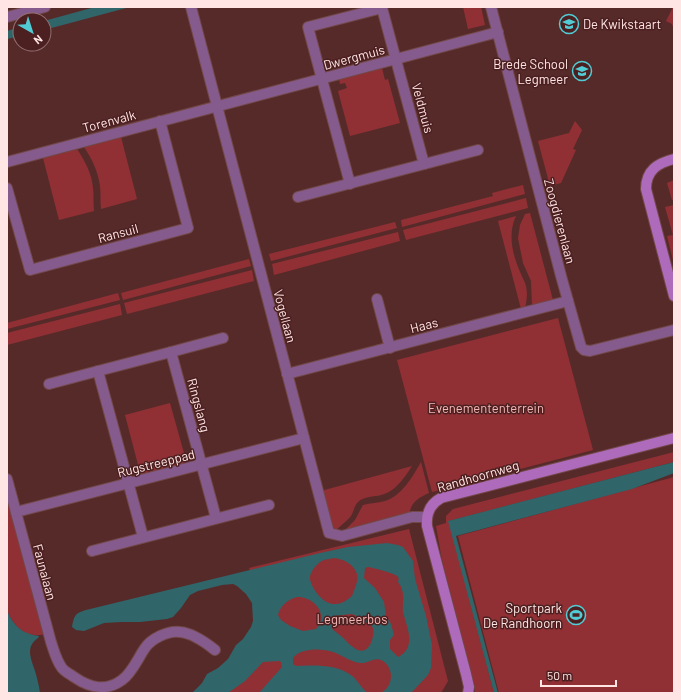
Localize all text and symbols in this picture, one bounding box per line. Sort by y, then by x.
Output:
north arrow [12,12,52,52]
school or university icon: De Kwikstaart [558,13,580,35]
place label: De Kwikstaart [583,16,661,32]
text: N [32,33,46,48]
street label: Dwergmuis [322,41,386,73]
place label: Brede School Legmeer [493,56,568,87]
school or university icon: Brede School Legmeer [571,60,593,82]
street label: Veldmuis [409,81,437,135]
street label: Torenvalk [81,106,138,136]
street label: Zoogdierenlaan [541,177,579,265]
street label: Ransuil [96,220,140,246]
street label: Vogellaan [270,288,300,344]
street label: Haas [408,314,440,336]
street label: Ringslang [184,376,214,434]
park label: Evenemententerrein [428,400,544,416]
street label: Rugstreeppad [116,446,196,480]
street label: Randhoornweg [435,457,521,495]
street label: Faunalaan [30,542,60,602]
place label: Sportpark De Randhoorn [483,600,562,631]
sports icon: Sportpark De Randhoorn [565,604,587,626]
park label: Legmeerbos [317,611,387,627]
scale bar [541,662,616,688]
text: 50 m [547,668,572,682]

